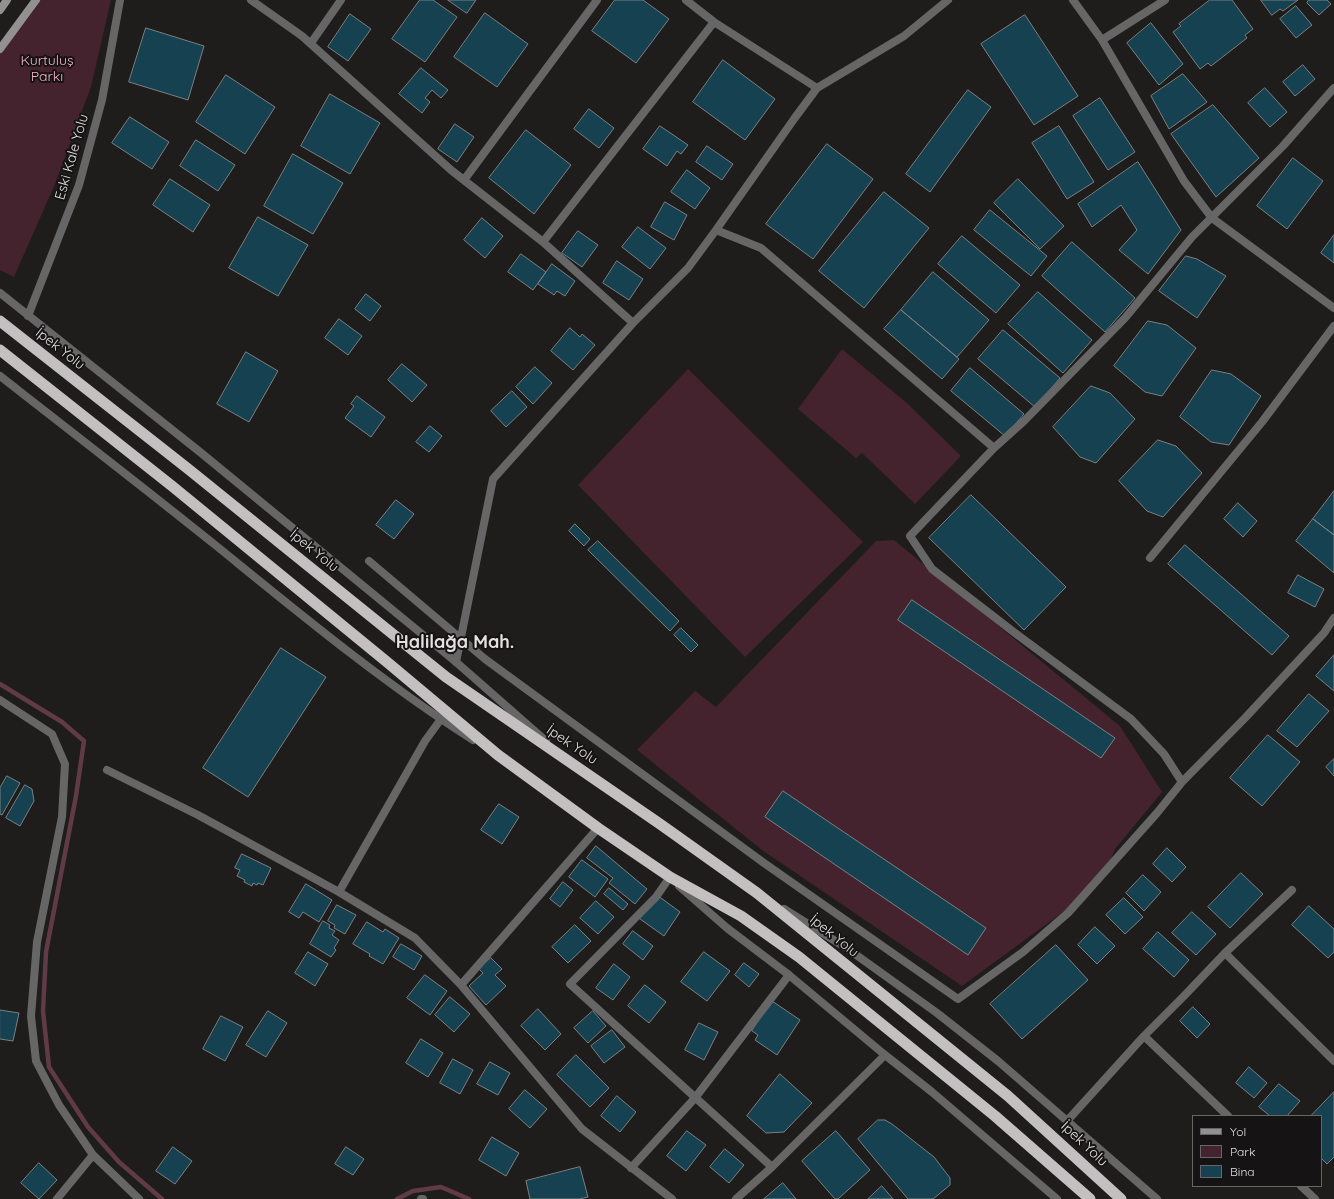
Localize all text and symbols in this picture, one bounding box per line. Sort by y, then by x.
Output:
park label: Kurtuluş Parkı [20,53,74,86]
street label: Eski Kale Yolu [52,112,92,202]
street label: İpek Yolu [32,325,88,373]
street label: İpek Yolu [286,526,342,576]
district label: Halilağa Mah. [396,632,514,654]
street label: İpek Yolu [543,722,601,768]
street label: İpek Yolu [806,911,862,961]
legend [1192,1115,1322,1187]
street label: İpek Yolu [1057,1118,1111,1170]
text: Yol [1230,1124,1246,1139]
text: Park [1230,1144,1255,1159]
text: Bina [1230,1164,1255,1179]

